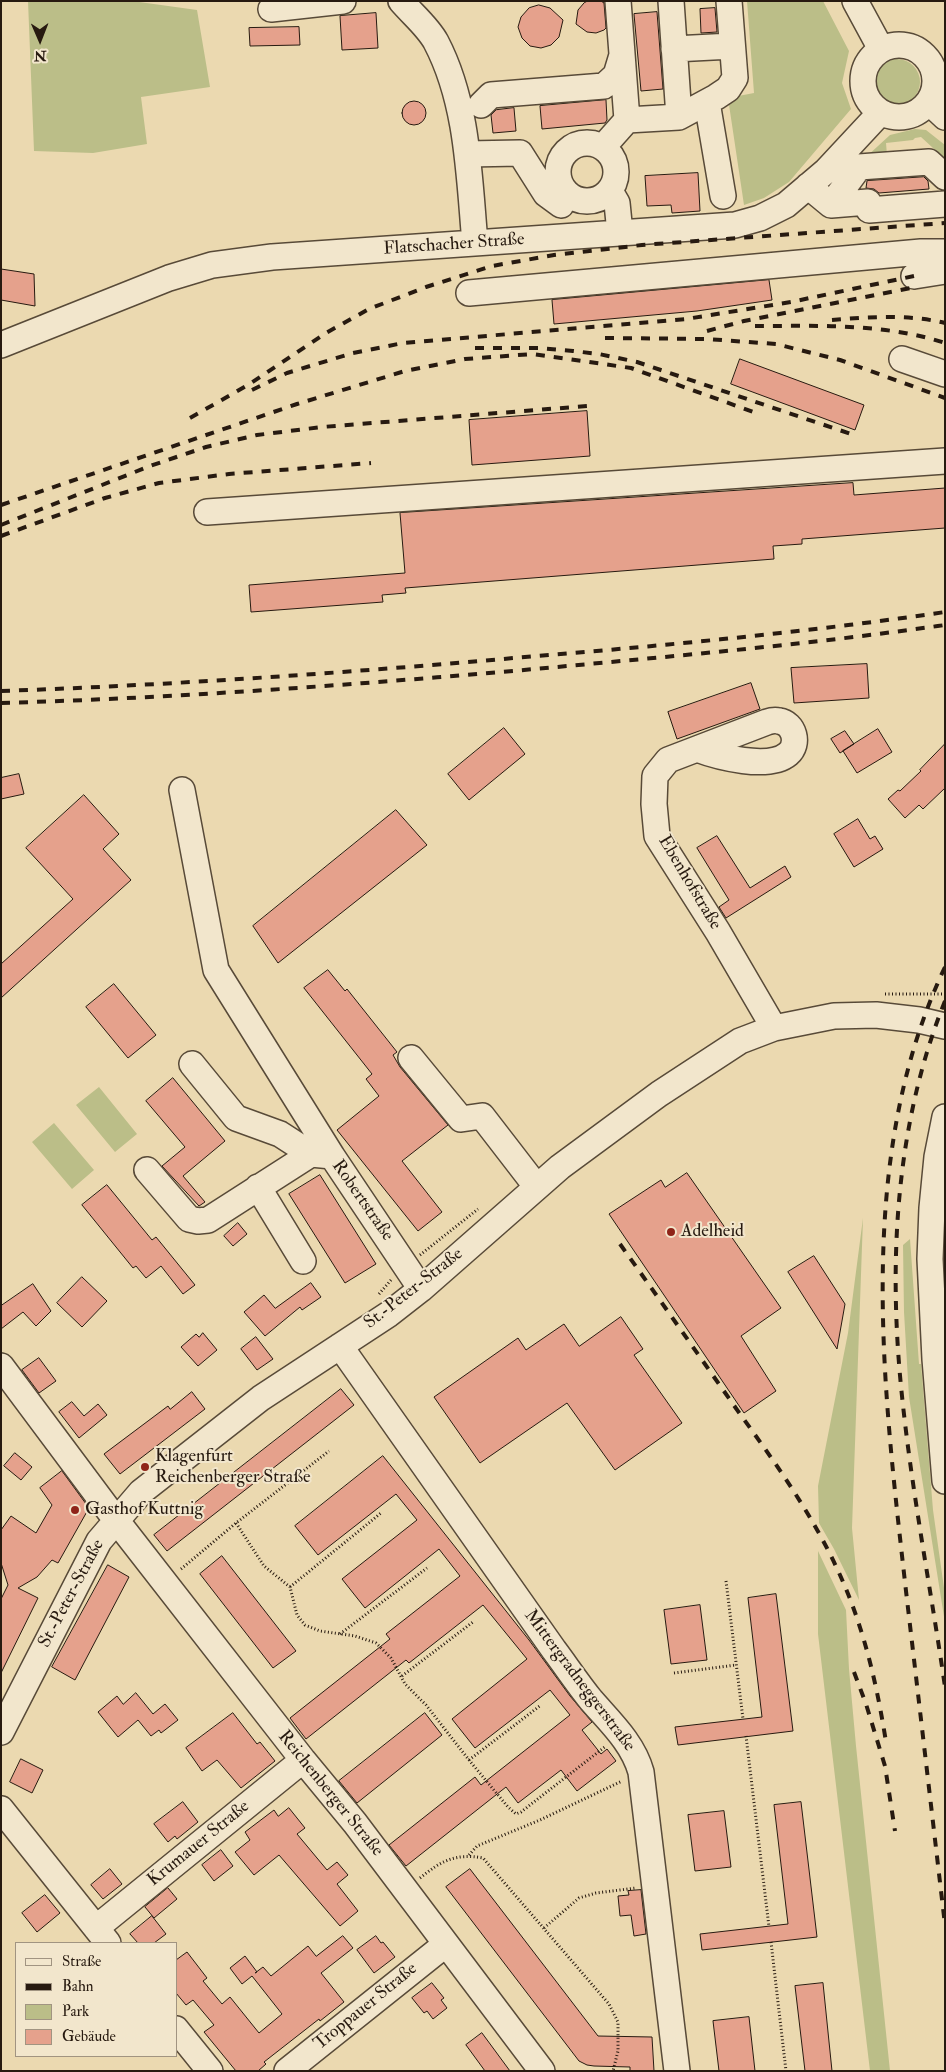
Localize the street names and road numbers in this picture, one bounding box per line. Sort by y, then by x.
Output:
street label: Flatschacher Straße [383,229,525,261]
street label: Ebenhofstraße [652,832,726,934]
street label: Robertstraße [326,1156,398,1246]
street label: St.-Peter-Straße [360,1244,468,1334]
street label: St.-Peter-Straße [34,1536,110,1652]
street label: Mittergradneggerstraße [519,1606,639,1756]
street label: Reichenberger Straße [273,1727,387,1861]
street label: Krumauer Straße [144,1796,254,1892]
street label: Troppauer Straße [310,1959,422,2055]

